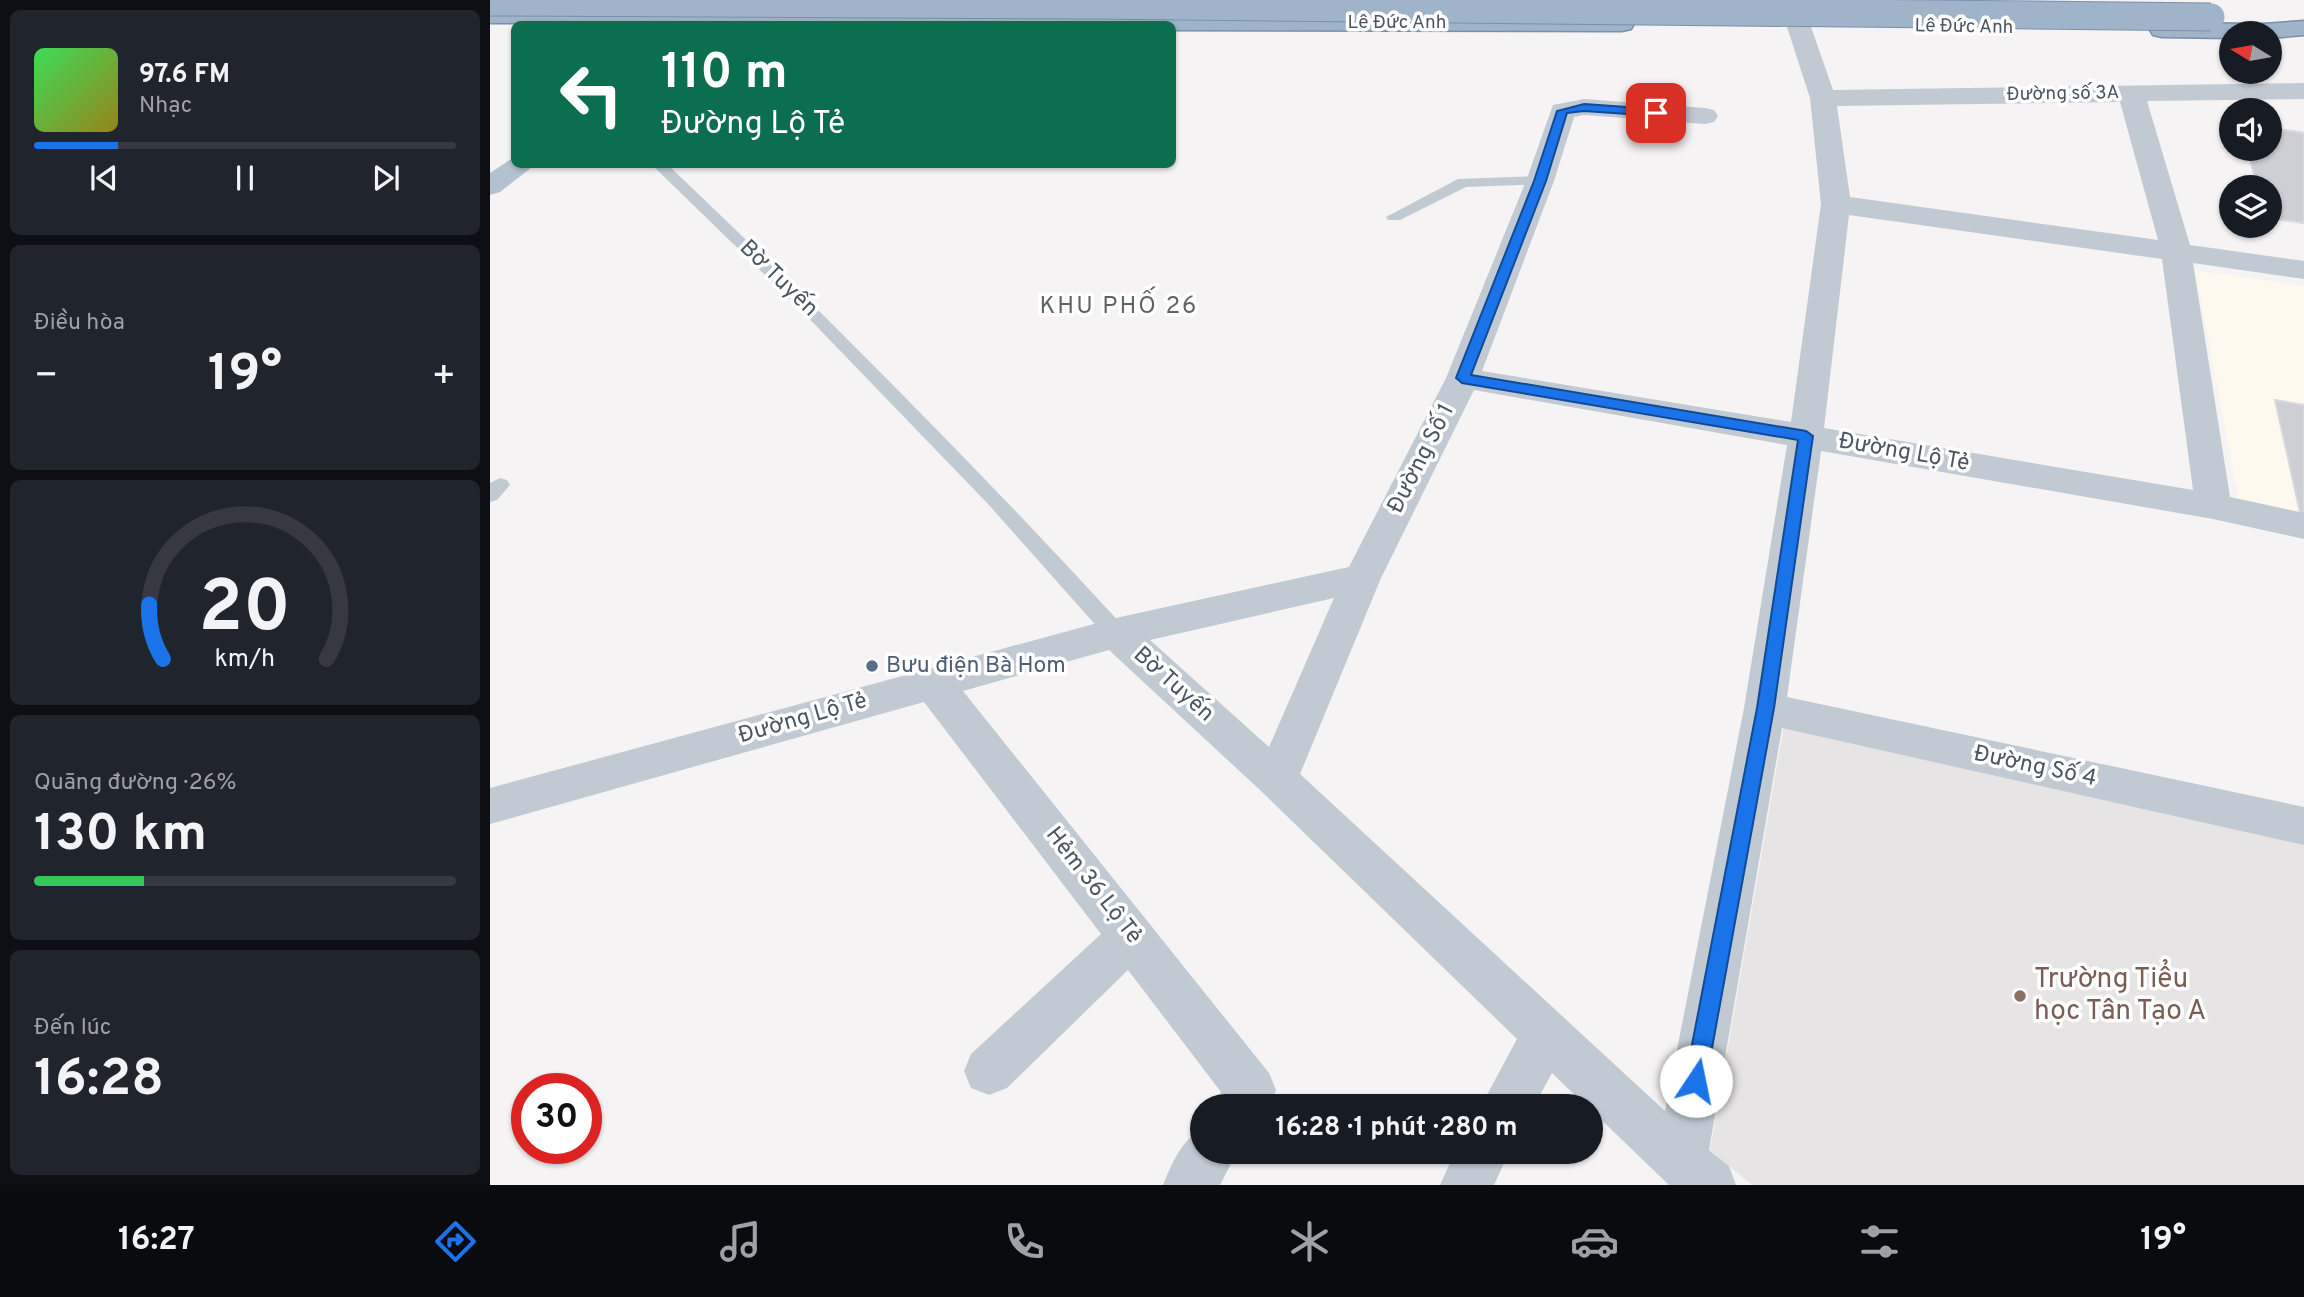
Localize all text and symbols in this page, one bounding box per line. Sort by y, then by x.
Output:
street label: Lê Đức Anh [1348,11,1446,35]
street label: Lê Đức Anh [1914,14,2014,40]
north arrow [2219,21,2282,84]
map controls [2219,21,2282,238]
text: 110 m [661,44,788,106]
icon: left [546,49,637,140]
text: 97.6 FM [139,59,230,92]
street label: Đường số 3A [2006,81,2120,107]
pin [1626,83,1686,143]
text: Nhạc [139,92,192,121]
icon: arrive [1637,94,1675,132]
button: sound [2219,98,2282,161]
text: Đường Lộ Tẻ [661,105,845,145]
icon: previous [85,159,123,197]
icon: pause [226,159,264,197]
icon: next [367,159,405,197]
button: layers [2219,175,2282,238]
street label: Bờ Tuyến [732,234,824,324]
district label: KHU PHỐ 26 [1040,286,1198,322]
text: Điều hòa [34,309,125,338]
text: 19° [208,343,282,409]
text: − [34,353,59,402]
text: + [431,353,456,402]
street label: Đường Số 1 [1381,399,1462,519]
street label: Đường Lộ Tẻ [1836,427,1972,479]
text: 20 [199,565,291,657]
street label: Bờ Tuyến [1127,640,1220,729]
text: km/h [215,643,275,675]
place label: Bưu điện Bà Hom [886,652,1066,681]
marker: Bưu điện Bà Hom [864,658,880,674]
street label: Đường Lộ Tẻ [735,687,871,751]
street label: Đường Số 4 [1971,739,2099,794]
text: Quãng đường · 26% [34,769,237,798]
text: 130 km [34,803,207,869]
street label: Hẻm 36 Lộ Tẻ [1038,822,1148,950]
place label: Trường Tiểu học Tân Tạo A [2034,959,2206,1030]
marker: Trường Tiểu học Tân Tạo A [2012,988,2028,1004]
text: Đến lúc [34,1014,111,1043]
position arrow [1659,1044,1733,1118]
text: 16:28 [34,1048,164,1114]
speed limit sign: 30 [511,1073,602,1164]
text: 16:28 · 1 phút · 280 m [1275,1112,1518,1145]
icon: directions [431,1217,480,1266]
icon: music [716,1217,765,1266]
icon: phone [1000,1217,1049,1266]
icon: climate [1285,1217,1334,1266]
icon: car [1570,1217,1619,1266]
icon: filters [1855,1217,1904,1266]
text: 16:27 [118,1221,195,1261]
text: 19° [2140,1221,2186,1261]

